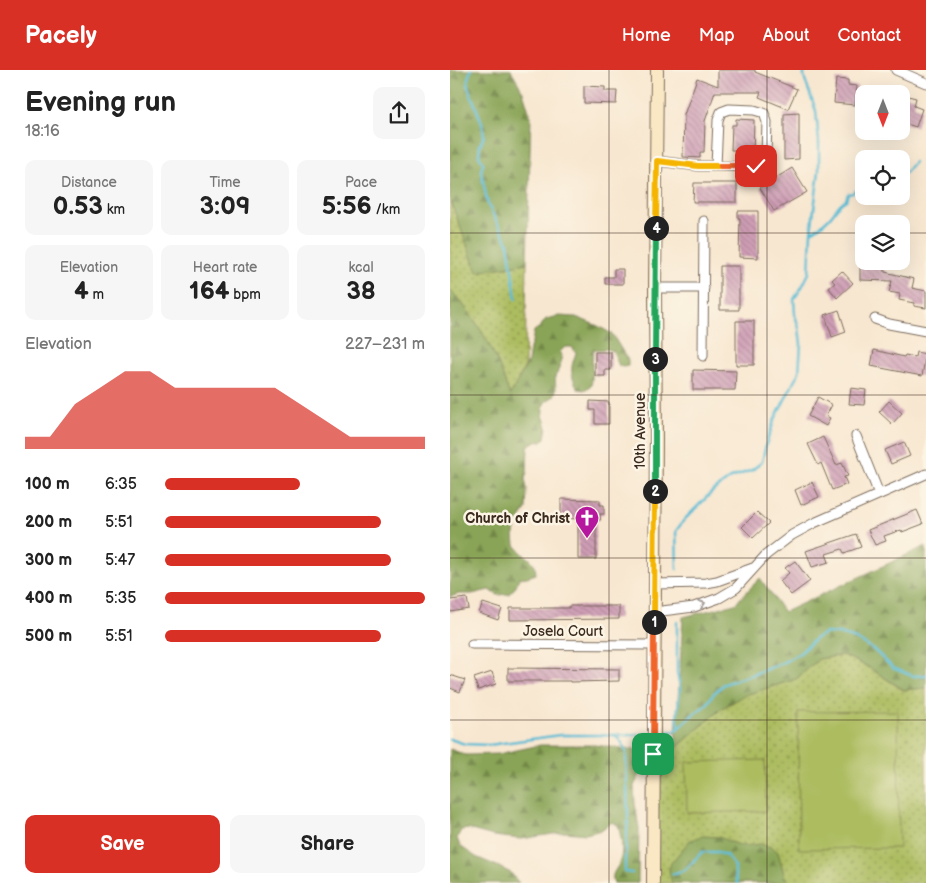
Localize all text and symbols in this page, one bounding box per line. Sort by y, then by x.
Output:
text: Pacely [25,21,97,50]
text: Home [622,25,671,46]
text: Map [699,25,735,46]
text: About [763,25,810,46]
text: Contact [838,25,901,46]
north arrow [855,85,910,140]
map controls [855,85,910,270]
text: Evening run [25,86,176,119]
button: share [373,87,425,139]
text: 18:16 [25,122,60,141]
pin [735,145,777,187]
button: locate [855,150,910,205]
icon: check [742,152,770,180]
text: Distance [61,174,117,191]
text: Time [209,174,241,191]
text: Pace [345,174,377,191]
text: 0.53 [53,191,103,222]
text: 3:09 [200,191,250,222]
text: 5:56 [322,191,372,222]
text: km [103,201,125,218]
text: /km [372,201,400,218]
button: layers [855,215,910,270]
pin: 4 [644,216,668,240]
text: 4 [652,220,661,237]
text: Elevation [60,259,118,276]
text: Heart rate [193,259,257,276]
text: kcal [348,259,374,276]
text: 4 [74,276,89,307]
text: 164 [189,276,230,307]
text: 38 [346,276,376,307]
text: m [89,286,104,303]
text: bpm [230,286,261,303]
text: Elevation [25,335,92,354]
text: 227–231 m [345,335,425,354]
pin: 3 [642,346,668,372]
text: 3 [651,351,660,368]
street label: 10th Avenue [632,393,649,469]
text: 100 m [25,475,70,494]
text: 6:35 [105,475,137,494]
pin: 2 [642,478,668,504]
text: 2 [651,483,660,500]
church icon: Church of Christ [574,505,600,539]
place label: Church of Christ [465,510,570,527]
text: 200 m [25,513,72,532]
text: 5:51 [105,513,133,532]
text: 300 m [25,551,72,570]
text: 5:47 [105,551,135,570]
text: 400 m [25,589,72,608]
text: 5:35 [105,589,136,608]
one-way arrow [698,600,706,610]
pin: 1 [642,610,666,634]
text: 1 [652,614,657,631]
street label: Josela Court [523,623,604,640]
text: 500 m [25,627,72,646]
text: 5:51 [105,627,133,646]
pin [632,733,674,775]
icon: arrive [639,740,667,768]
button: Save [25,815,220,873]
button: Share [230,815,425,873]

